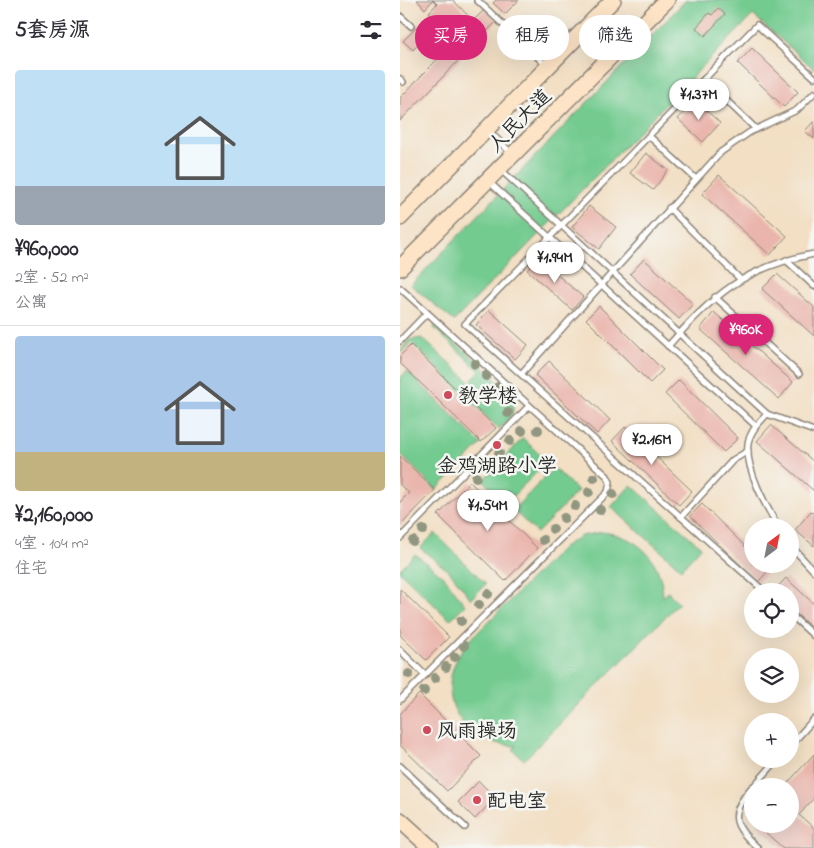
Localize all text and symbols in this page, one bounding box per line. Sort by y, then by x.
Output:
chip: 买房 [415,15,487,60]
chip: 租房 [497,15,569,60]
chip: 筛选 [579,15,651,60]
text: 5套房源 [15,16,90,46]
icon: filters [357,16,385,44]
pin: ¥1.37M [658,78,740,121]
street label: 人民大道 [482,83,559,160]
text: ¥1.37M [680,83,718,107]
icon: home [155,103,245,193]
text: ¥960,000 [15,235,79,265]
pin: ¥1.94M [514,242,596,284]
text: ¥1.94M [537,246,573,270]
text: 2室 · 52 m² [15,266,89,290]
text: 公寓 [15,291,47,315]
pin: ¥960K [711,314,781,356]
text: ¥960K [730,318,762,342]
icon: home [155,368,245,458]
place label: 教学楼 [458,383,518,412]
marker: 教学楼 [442,389,454,401]
pin: ¥2.16M [611,424,693,466]
text: ¥2.16M [632,428,672,452]
marker: 金鸡湖路小学 [491,439,503,451]
place label: 金鸡湖路小学 [437,453,557,482]
pin: ¥1.54M [447,490,529,532]
text: ¥1.54M [468,494,508,518]
text: ¥2,160,000 [15,501,93,531]
north arrow [744,518,799,572]
map controls [744,518,799,833]
text: 4室 · 104 m² [15,532,89,556]
text: 住宅 [15,557,47,581]
button: locate [744,583,799,638]
button: layers [744,648,799,703]
button: + [744,713,799,768]
place label: 风雨操场 [437,718,517,747]
marker: 风雨操场 [421,724,433,736]
button: − [744,778,799,833]
place label: 配电室 [487,788,547,817]
marker: 配电室 [471,794,483,806]

